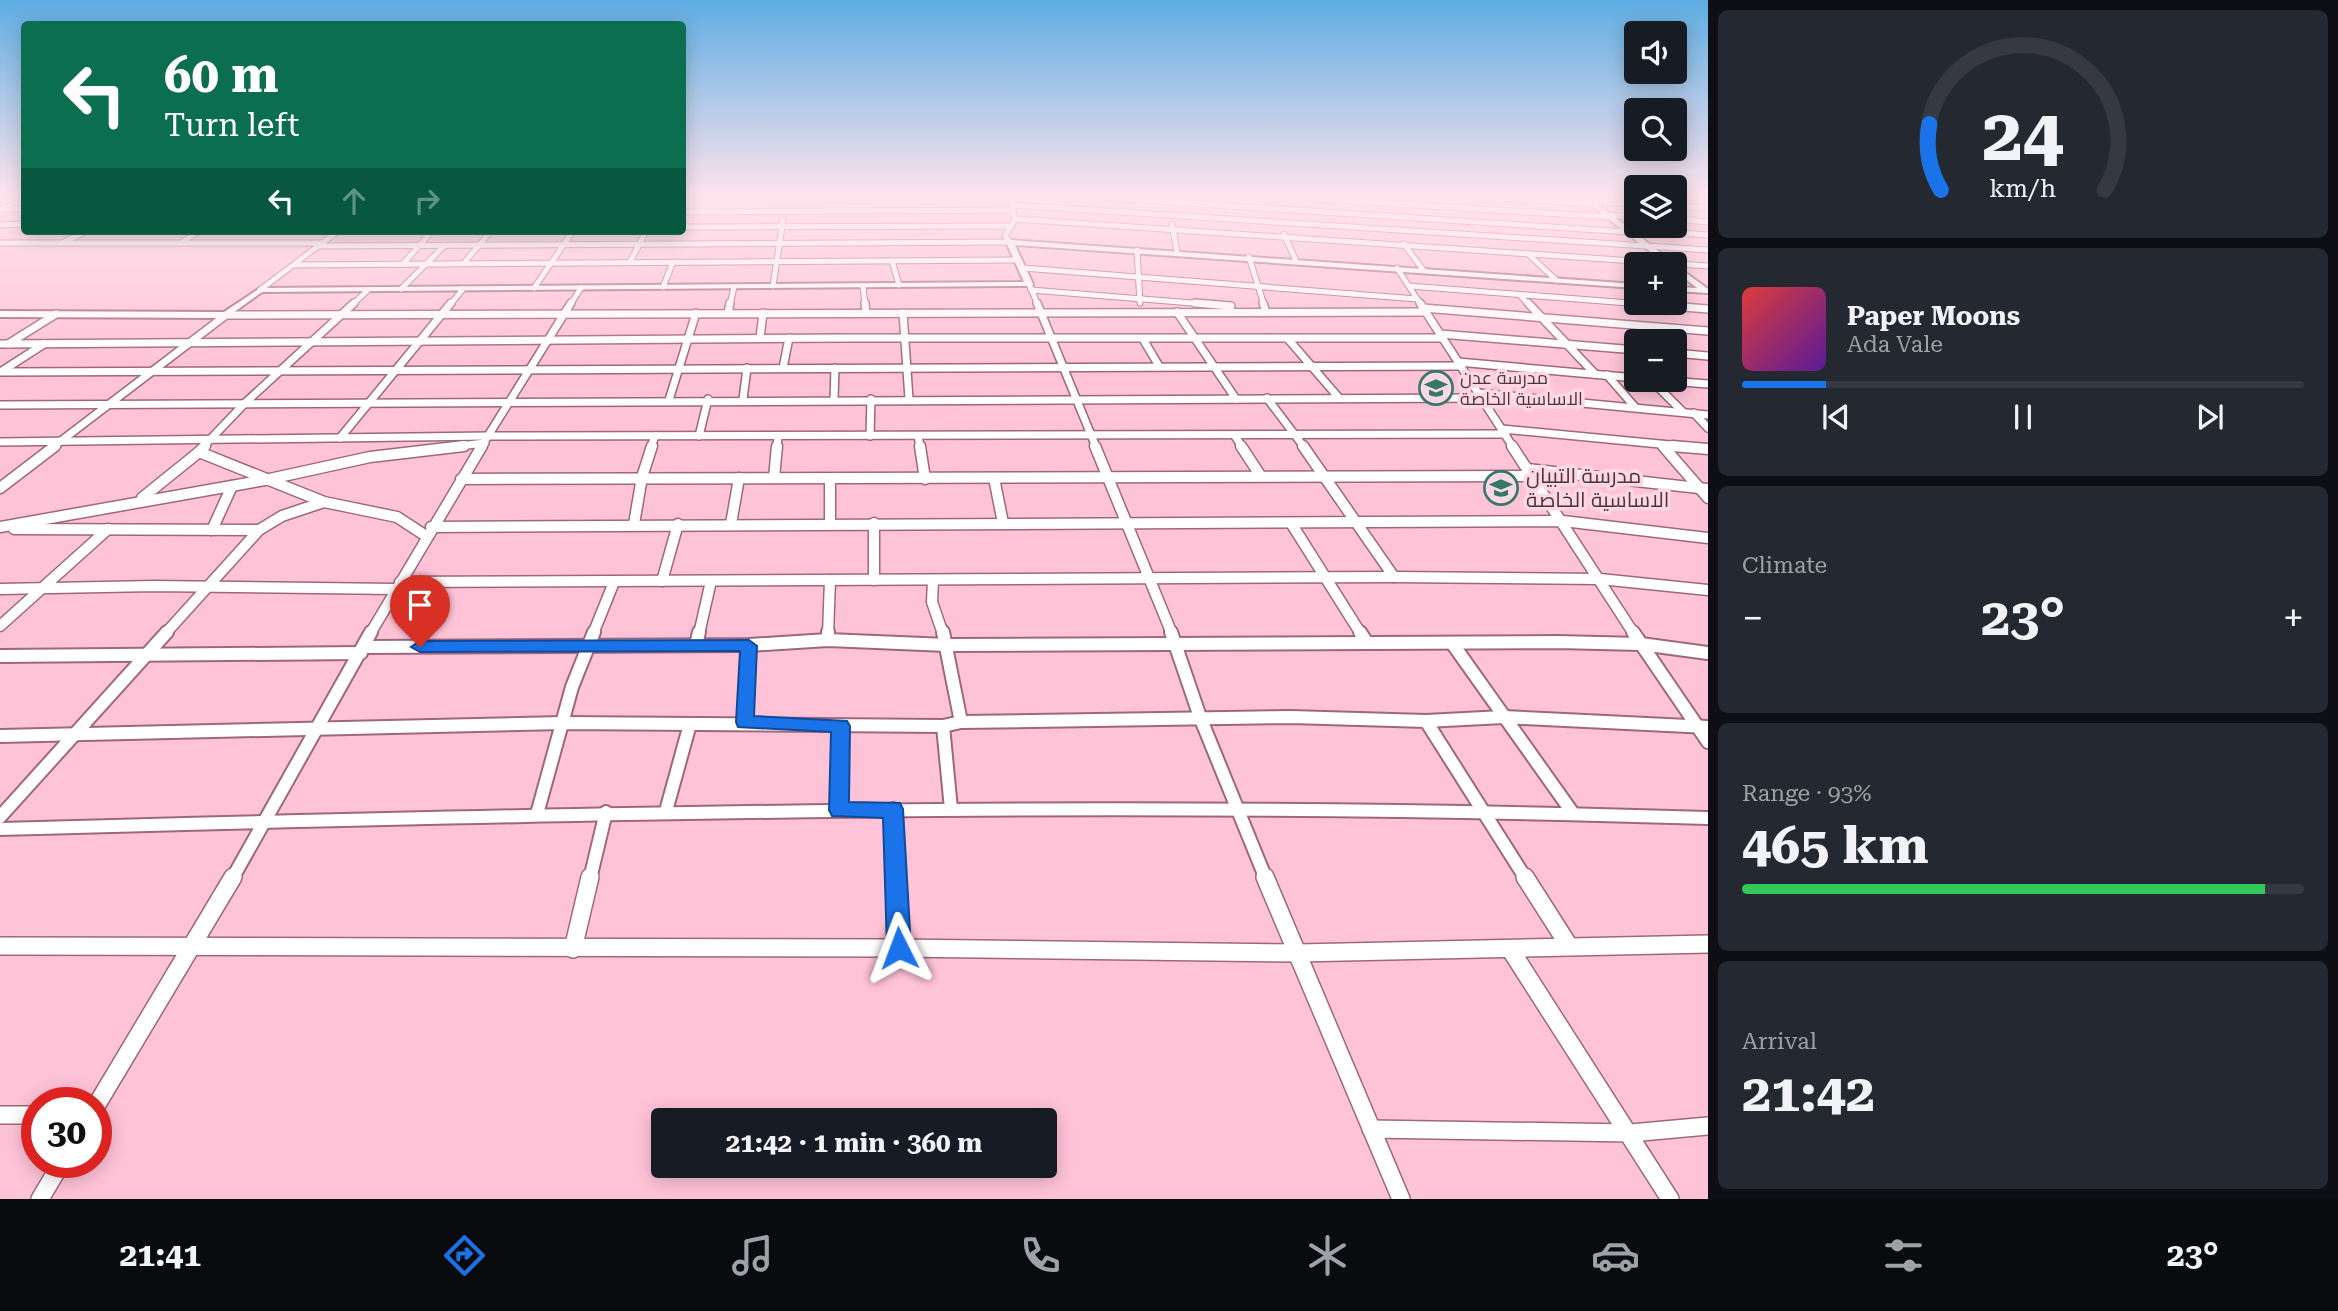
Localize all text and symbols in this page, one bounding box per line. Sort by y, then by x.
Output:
map controls [1624,21,1687,392]
button: sound [1624,21,1687,84]
text: 60 m [164,47,279,104]
icon: left [49,49,140,140]
text: 24 [1982,93,2064,178]
button: search [1624,98,1687,161]
text: Turn left [164,106,299,144]
text: km/h [1990,174,2056,203]
button: layers [1624,175,1687,238]
icon: left [262,182,300,220]
icon: ahead [335,182,373,220]
icon: right [408,182,446,220]
button: + [1624,252,1687,315]
text: Paper Moons [1847,301,2020,331]
button: − [1624,329,1687,392]
text: Ada Vale [1847,331,1943,358]
place label: مدرسة عدن الاساسية الخاصة [1460,367,1583,409]
school or university icon: مدرسة عدن الاساسية الخاصة [1417,369,1455,407]
icon: previous [1817,398,1855,436]
icon: pause [2004,398,2042,436]
icon: next [2191,398,2229,436]
place label: مدرسة التبيان الاساسية الخاصة [1526,464,1669,512]
school or university icon: مدرسة التبيان الاساسية الخاصة [1482,469,1520,507]
text: Climate [1742,552,1827,579]
pin [390,575,450,647]
icon: arrive [401,586,439,624]
text: 23° [1981,587,2065,648]
text: − [1742,596,1763,640]
text: + [2283,596,2304,640]
text: Range · 93% [1742,780,1871,807]
text: 465 km [1742,815,1929,876]
position arrow [862,911,936,985]
text: Arrival [1742,1028,1817,1055]
text: 21:42 [1742,1063,1875,1124]
speed limit sign: 30 [21,1087,112,1178]
text: 21:42 · 1 min · 360 m [726,1128,982,1158]
icon: directions [440,1231,489,1280]
icon: music [728,1231,777,1280]
icon: phone [1016,1231,1065,1280]
icon: climate [1303,1231,1352,1280]
icon: car [1591,1231,1640,1280]
icon: filters [1879,1231,1928,1280]
text: 21:41 [119,1236,201,1274]
text: 23° [2167,1236,2219,1274]

